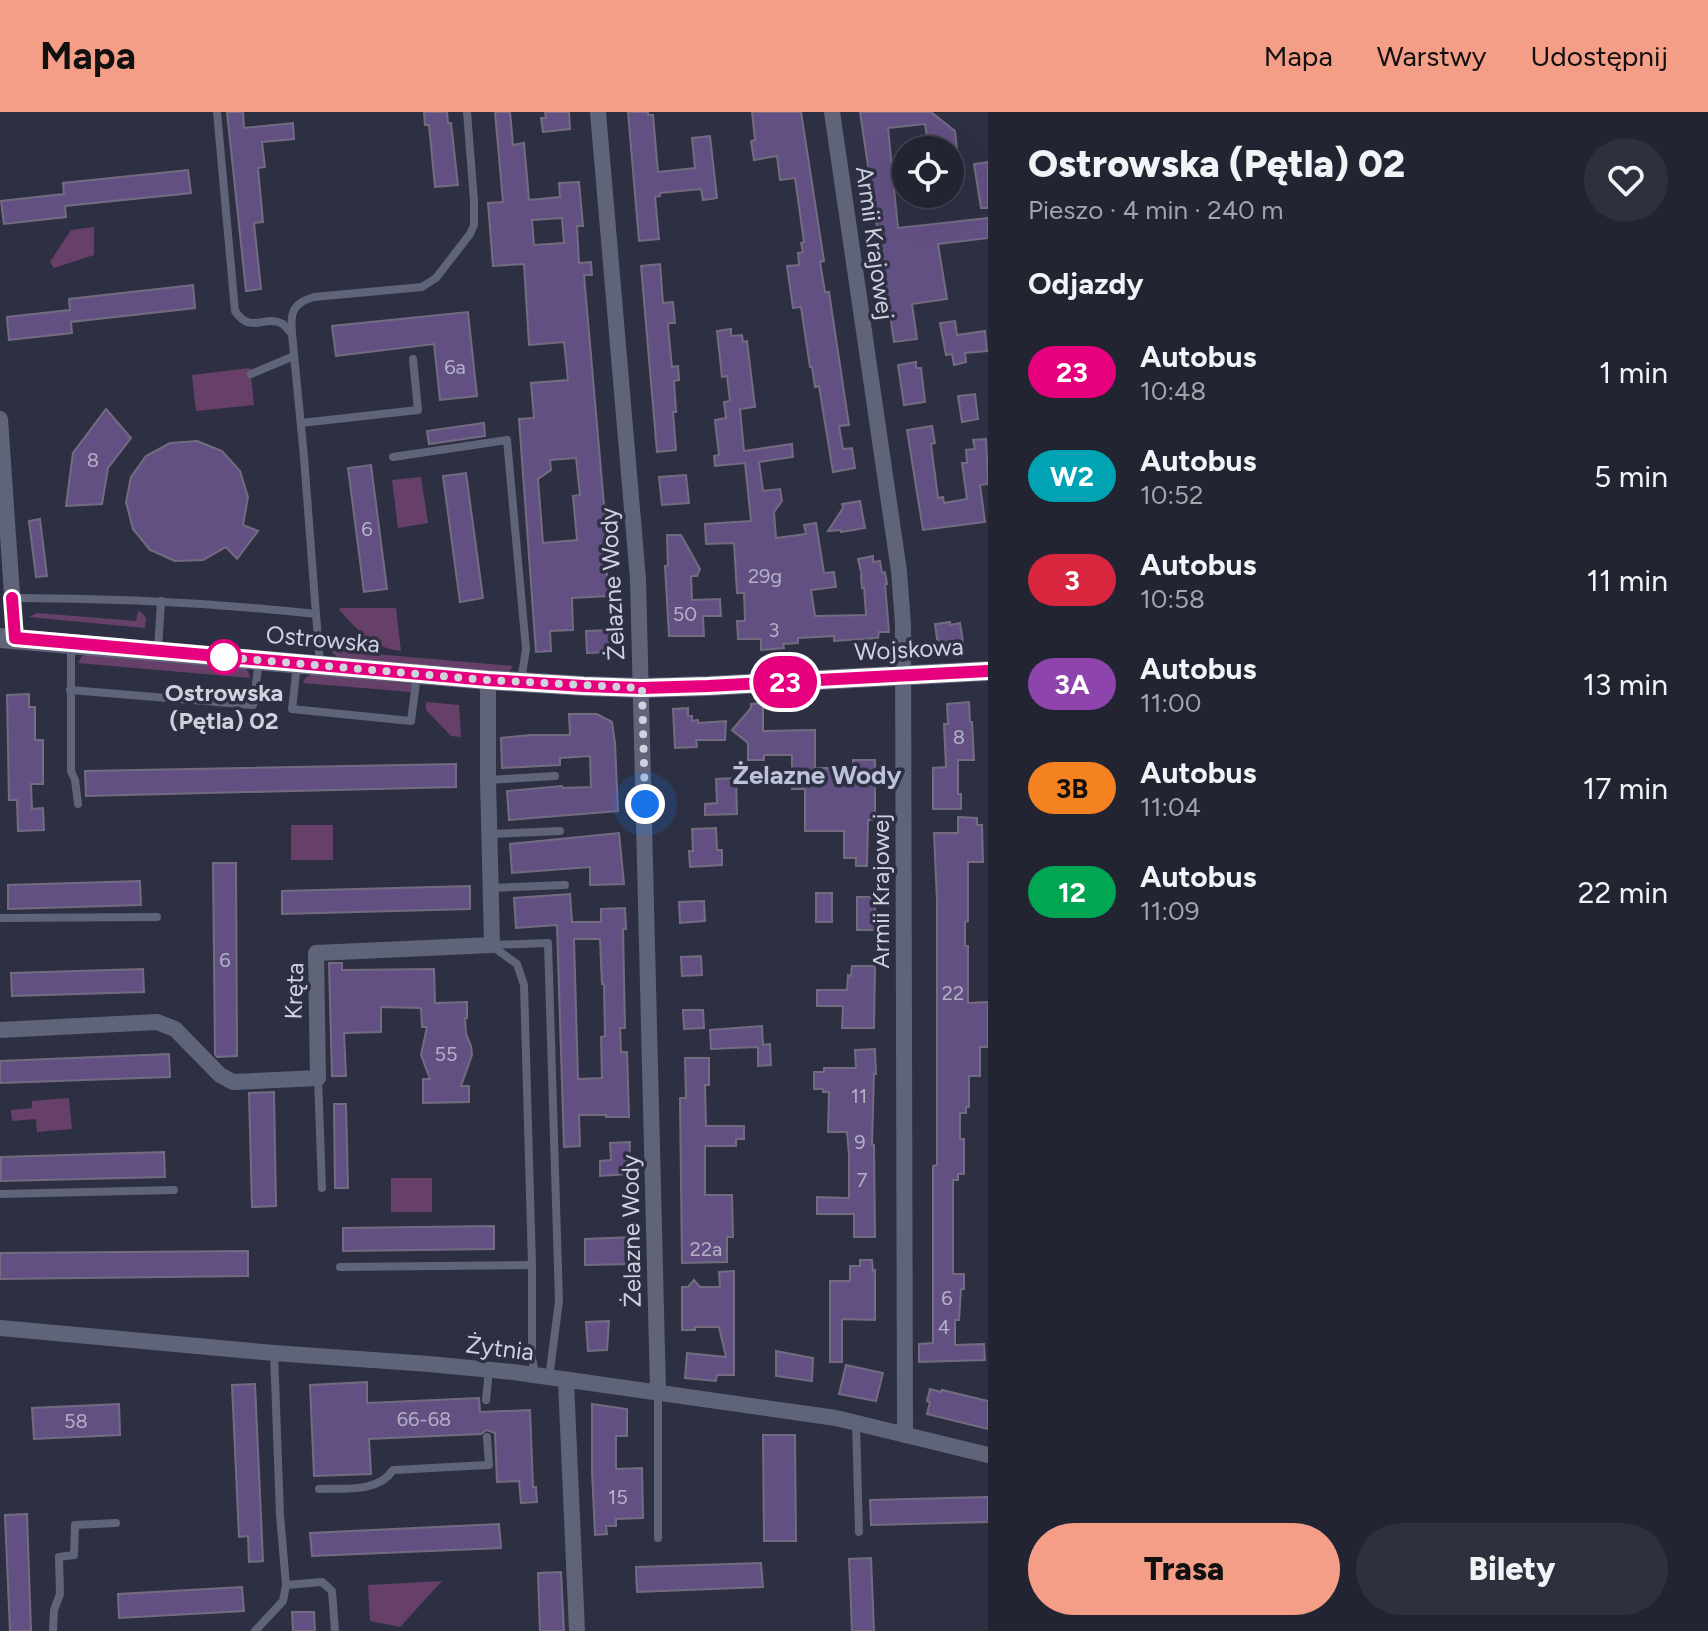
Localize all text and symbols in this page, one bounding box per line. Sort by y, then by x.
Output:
text: Mapa [40,33,136,79]
text: Mapa [1264,39,1333,73]
text: Warstwy [1377,39,1486,73]
text: Udostępnij [1530,39,1668,73]
map controls [892,136,964,208]
button: locate [892,136,964,208]
button: heart [1584,138,1668,222]
text: Ostrowska (Pętla) 02 [1028,141,1405,187]
street label: Armii Krajowej [850,164,900,322]
text: Pieszo · 4 min · 240 m [1028,194,1283,226]
text: Odjazdy [1028,265,1144,302]
text: Autobus [1140,338,1257,375]
text: 1 min [1599,354,1668,391]
house number: 6a [444,355,466,379]
text: 23 [1056,355,1088,389]
text: 10:48 [1140,375,1206,407]
text: Autobus [1140,442,1257,479]
house number: 8 [87,448,99,472]
text: 5 min [1594,458,1668,495]
text: W2 [1050,459,1094,493]
text: 10:52 [1140,479,1203,511]
street label: Żelazne Wody [593,507,630,661]
house number: 6 [361,517,373,541]
text: Autobus [1140,546,1257,583]
text: 11 min [1587,562,1668,599]
text: 3 [1064,563,1080,597]
house number: 29g [748,564,782,588]
text: 10:58 [1140,583,1205,615]
house number: 50 [673,602,697,626]
house number: 3 [769,618,779,642]
street label: Ostrowska [265,620,381,658]
street label: Wojskowa [854,632,964,666]
marker: Ostrowska (Pętla) 02 [207,640,241,674]
text: Autobus [1140,650,1257,687]
line badge: 23 [749,656,821,708]
text: 23 [769,665,801,699]
text: 13 min [1583,666,1668,703]
text: 3A [1054,667,1090,701]
place label: Ostrowska (Pętla) 02 [165,678,283,735]
text: 11:00 [1140,687,1201,719]
house number: 8 [953,725,965,749]
text: Autobus [1140,754,1257,791]
district label: Żelazne Wody [733,759,901,791]
text: 17 min [1583,770,1668,807]
text: 3B [1056,771,1088,805]
your location [625,784,665,824]
text: 11:04 [1140,791,1201,823]
street label: Armii Krajowej [866,814,895,968]
text: Autobus [1140,858,1257,895]
text: 22 min [1578,874,1668,911]
text: 12 [1058,875,1086,909]
text: 11:09 [1140,895,1199,927]
house number: 6 [219,948,231,972]
street label: Kręta [279,962,309,1020]
house number: 22 [942,981,964,1005]
house number: 55 [435,1042,458,1066]
house number: 11 [851,1084,867,1108]
house number: 9 [854,1130,866,1154]
street label: Żelazne Wody [615,1154,647,1308]
house number: 7 [857,1168,868,1192]
house number: 22a [690,1237,722,1261]
house number: 6 [941,1286,953,1310]
house number: 4 [938,1315,950,1339]
street label: Żytnia [464,1329,536,1367]
house number: 66-68 [397,1407,451,1431]
house number: 58 [64,1409,88,1433]
house number: 15 [608,1485,628,1509]
button: Trasa [1028,1523,1340,1615]
button: Bilety [1356,1523,1668,1615]

